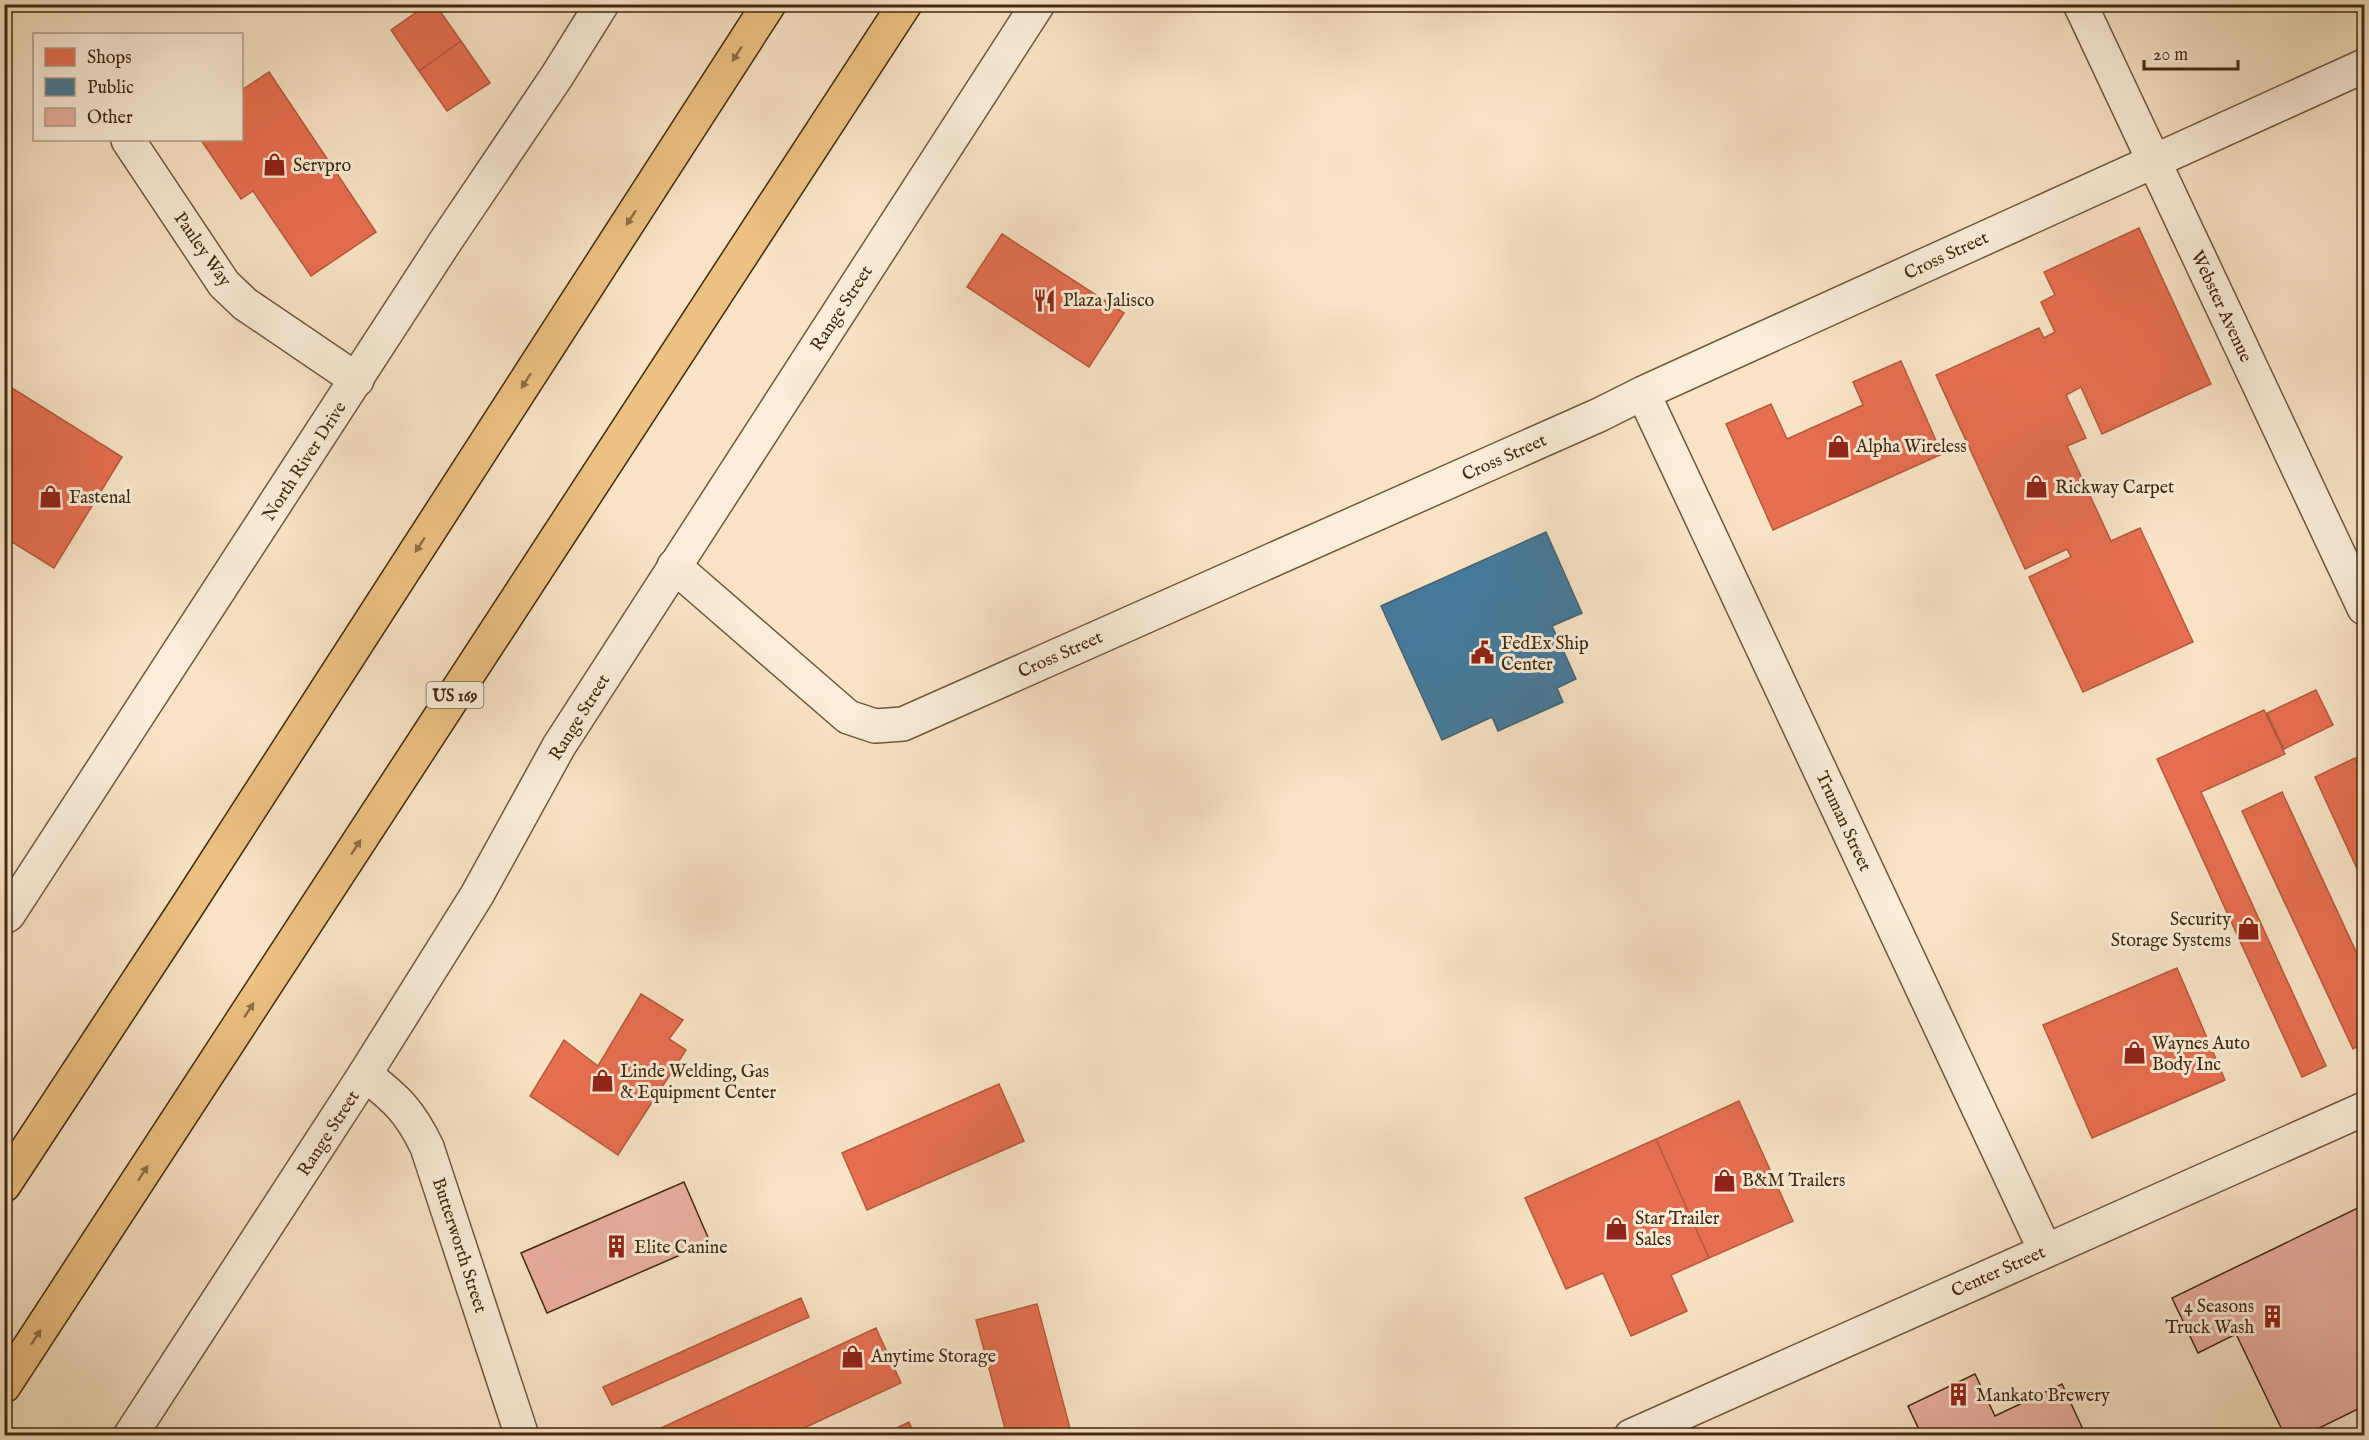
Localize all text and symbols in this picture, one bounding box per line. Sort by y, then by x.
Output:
legend [33,33,243,141]
scale bar [2144,33,2238,71]
text: 20 m [2153,44,2188,67]
one-way arrow [731,45,743,61]
text: Shops [87,47,132,70]
text: Public [87,77,134,100]
text: Other [87,107,133,130]
shop icon: Servpro [262,152,288,178]
place label: Servpro [293,155,351,178]
street label: Pauley Way [168,208,236,292]
one-way arrow [626,209,637,226]
street label: Cross Street [1901,227,1992,286]
street label: Webster Avenue [2185,247,2257,366]
street label: Range Street [806,262,878,356]
restaurant icon: Plaza Jalisco [1032,287,1058,313]
place label: Plaza Jalisco [1063,290,1155,313]
one-way arrow [520,373,531,390]
street label: North River Drive [258,398,352,526]
street label: Cross Street [1459,429,1551,487]
shop icon: Alpha Wireless [1825,433,1851,459]
place label: Alpha Wireless [1855,436,1967,459]
shop icon: Rickway Carpet [2024,474,2050,500]
place label: Rickway Carpet [2055,477,2174,500]
shop icon: Fastenal [38,484,64,510]
place label: Fastenal [69,487,131,510]
one-way arrow [415,537,426,553]
street label: Cross Street [1015,626,1107,684]
place label: FedEx Ship Center [1501,633,1589,677]
public building icon: FedEx Ship Center [1470,640,1496,666]
street label: Range Street [545,670,616,765]
road number: US 169 [426,682,484,708]
street label: Truman Street [1809,768,1876,875]
one-way arrow [350,839,362,855]
place label: Security Storage Systems [2111,909,2231,953]
shop icon: Security Storage Systems [2236,916,2262,942]
one-way arrow [244,1002,255,1018]
place label: Waynes Auto Body Inc [2152,1033,2250,1077]
shop icon: Waynes Auto Body Inc [2121,1040,2147,1066]
place label: Linde Welding, Gas & Equipment Center [620,1061,776,1105]
shop icon: Linde Welding, Gas & Equipment Center [589,1068,615,1094]
street label: Range Street [293,1087,365,1181]
one-way arrow [137,1166,149,1182]
shop icon: B&M Trailers [1711,1167,1737,1193]
place label: B&M Trailers [1742,1170,1845,1193]
street label: Butterworth Street [426,1175,491,1316]
place label: Star Trailer Sales [1635,1208,1720,1252]
shop icon: Star Trailer Sales [1604,1215,1630,1241]
building icon: Elite Canine [603,1234,629,1260]
place label: Elite Canine [634,1237,727,1260]
street label: Center Street [1948,1241,2049,1303]
place label: 4 Seasons Truck Wash [2165,1296,2254,1340]
building icon: 4 Seasons Truck Wash [2259,1303,2285,1329]
one-way arrow [31,1328,42,1345]
shop icon: Anytime Storage [840,1343,866,1369]
place label: Anytime Storage [870,1346,996,1369]
building icon: Mankato Brewery [1945,1382,1971,1408]
place label: Mankato Brewery [1976,1385,2110,1408]

